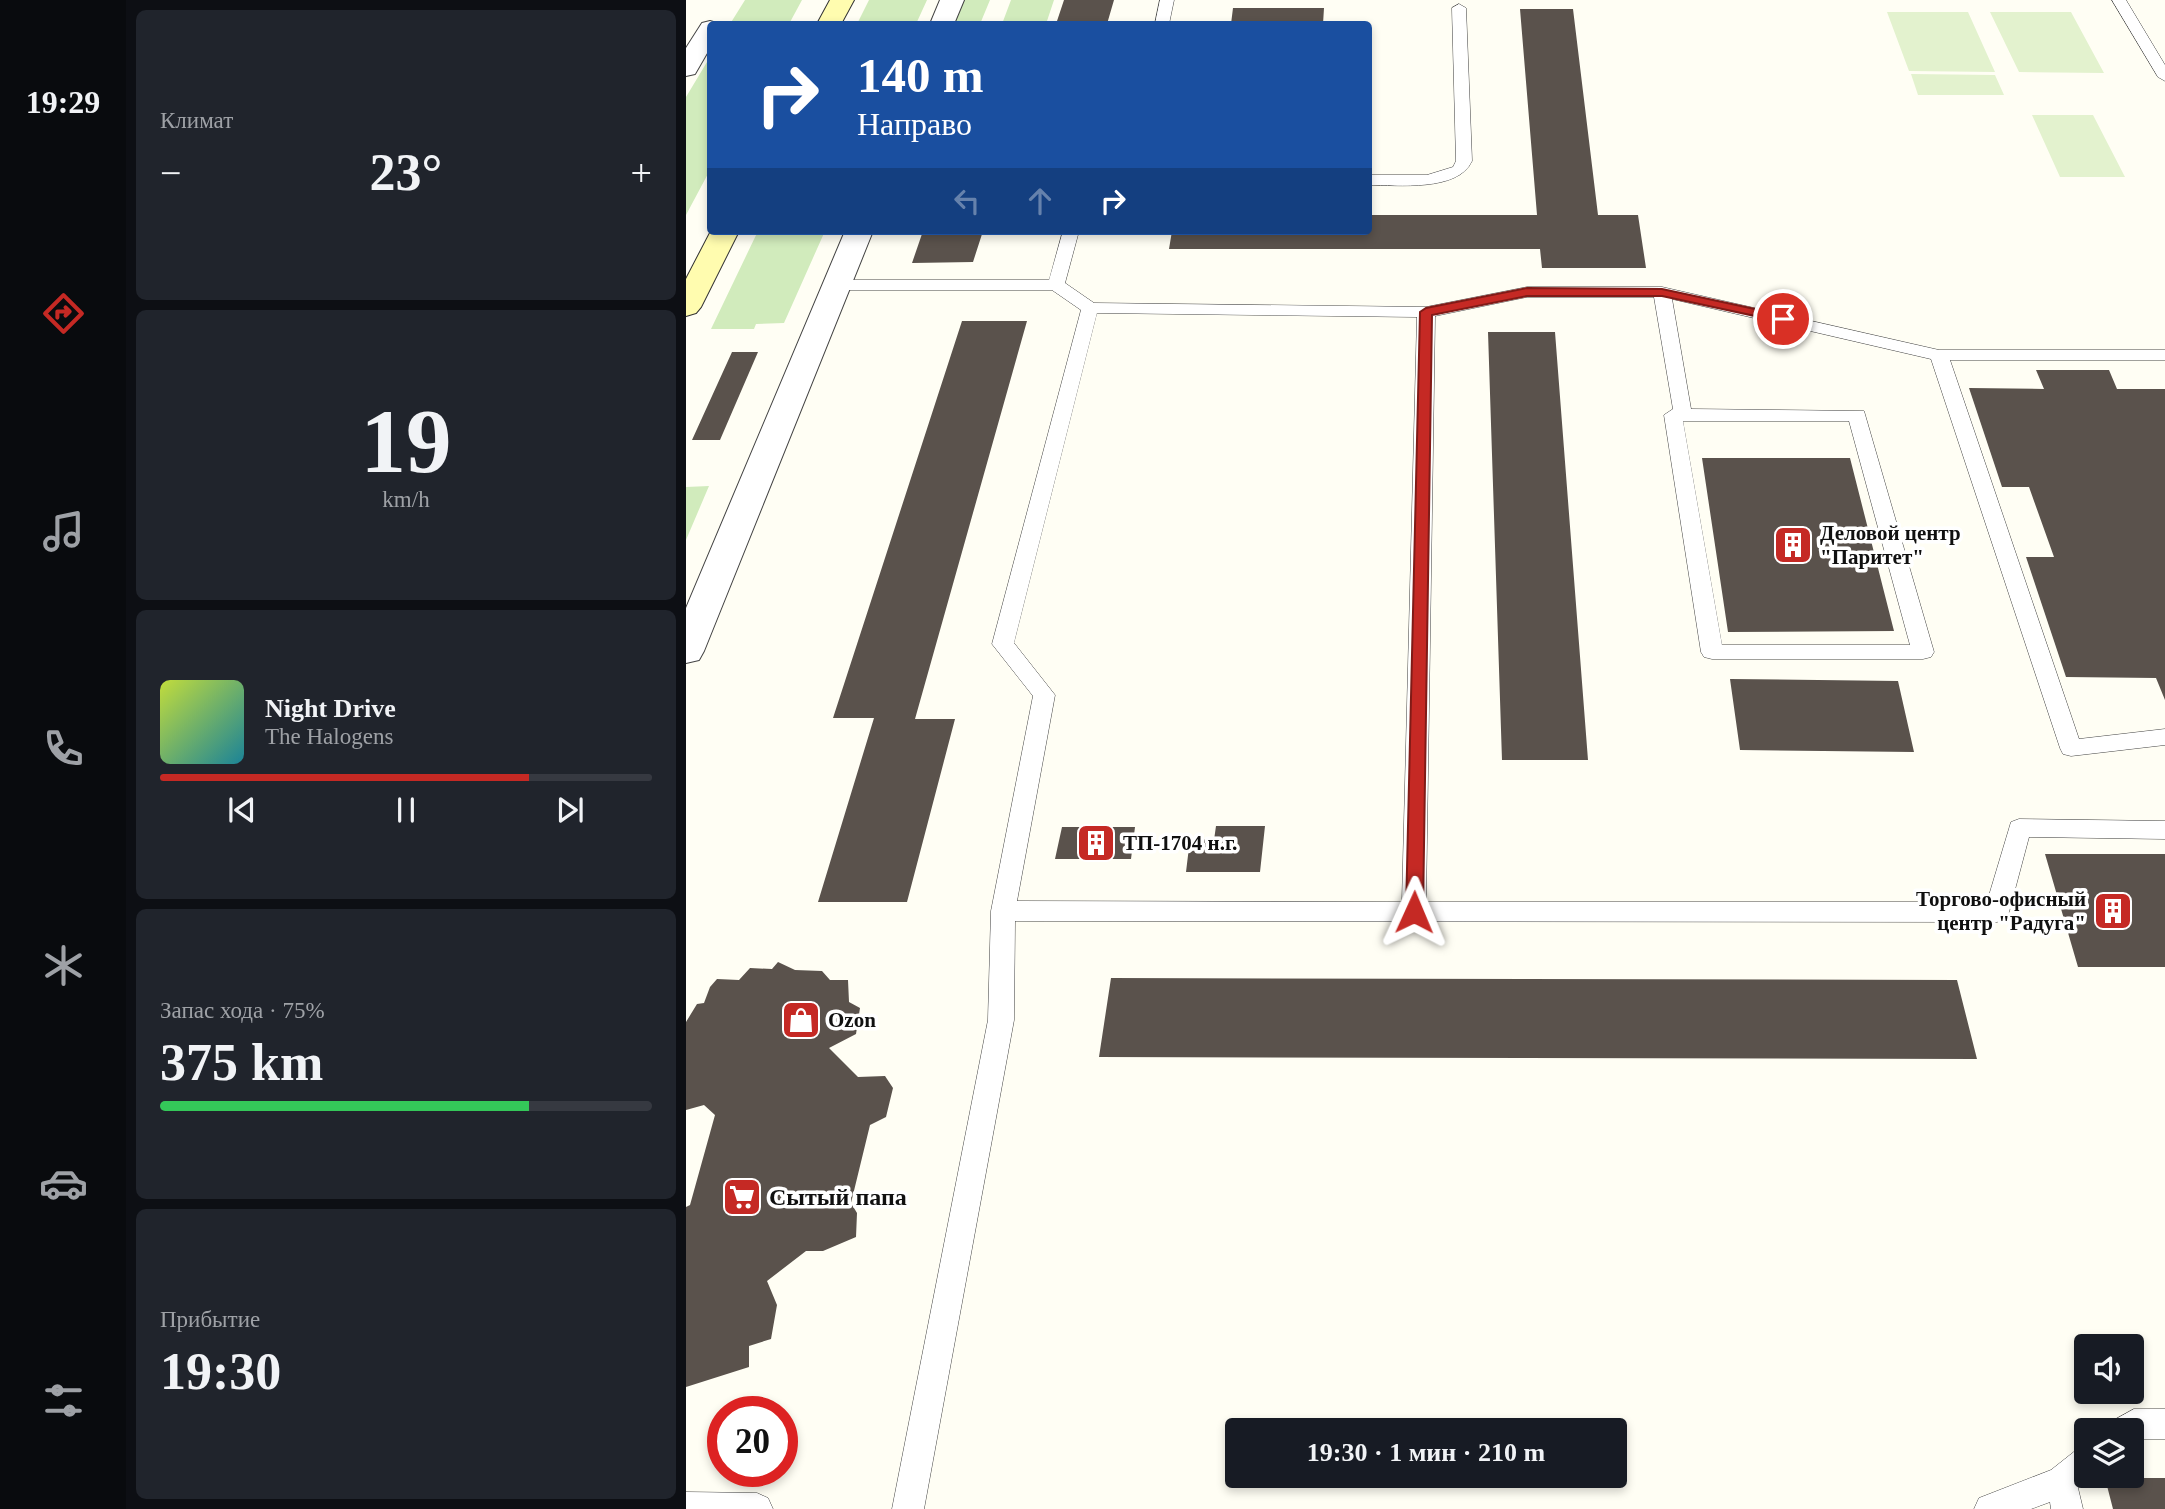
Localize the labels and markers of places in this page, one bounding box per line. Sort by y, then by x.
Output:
pin [1753,289,1813,349]
place label: Деловой центр "Паритет" [1820,521,1961,569]
building icon: Деловой центр "Паритет" [1772,524,1814,566]
building icon: ТП-1704 н.г. [1075,822,1117,864]
place label: ТП-1704 н.г. [1123,831,1237,855]
place label: Торгово-офисный центр "Радуга" [1916,887,2086,935]
building icon: Торгово-офисный центр "Радуга" [2092,890,2134,932]
shop icon: Ozon [780,999,822,1041]
place label: Ozon [828,1008,876,1032]
supermarket icon: Сытый папа [721,1176,763,1218]
place label: Сытый папа [769,1184,907,1210]

